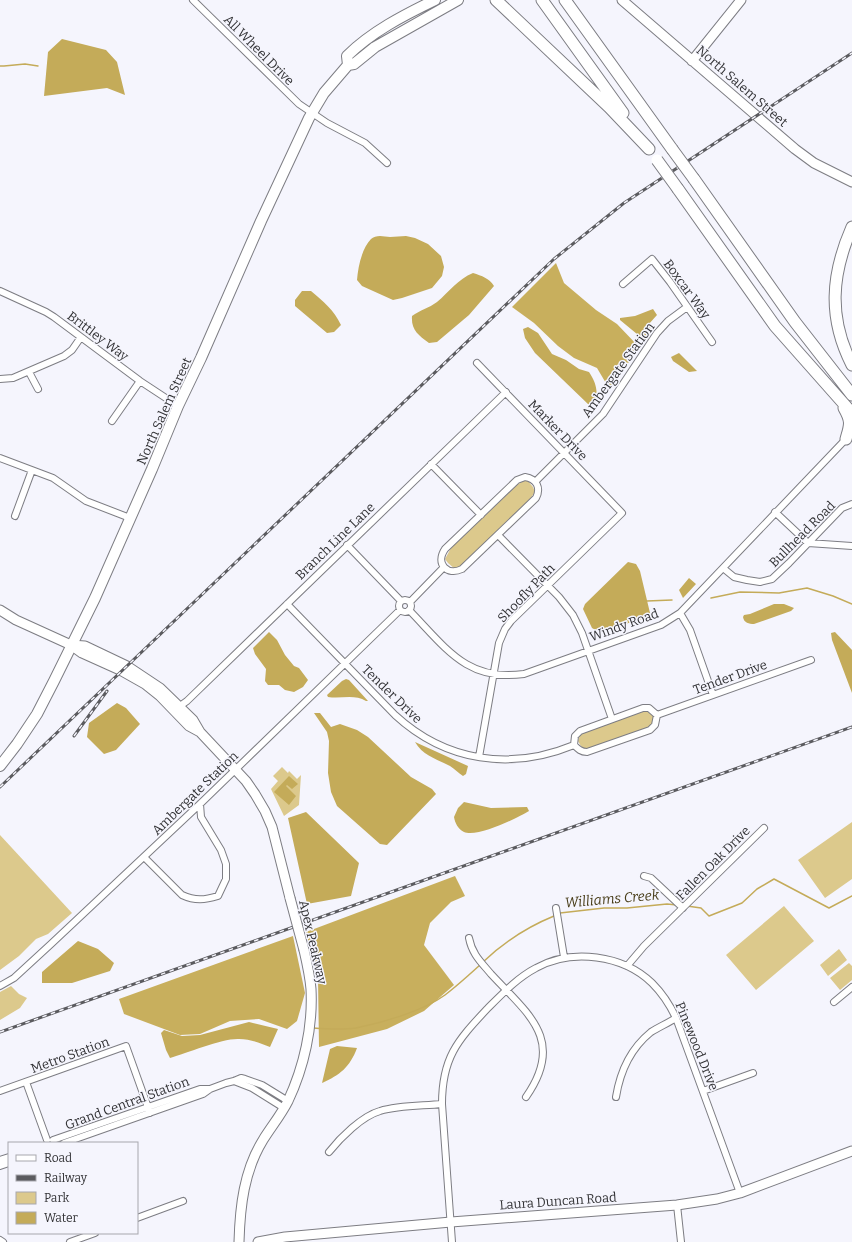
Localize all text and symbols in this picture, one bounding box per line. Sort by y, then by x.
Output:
street label: All Wheel Drive [221,12,297,88]
street label: North Salem Street [693,42,791,130]
street label: Boxcar Way [660,256,714,322]
street label: Brittley Way [64,308,132,364]
street label: Ambergate Station [579,319,658,420]
street label: North Salem Street [134,355,195,467]
street label: Marker Drive [525,397,591,463]
street label: Bullhead Road [766,498,838,570]
street label: Branch Line Lane [292,499,378,583]
street label: Shoofly Path [494,561,558,625]
street label: Windy Road [587,605,661,644]
street label: Tender Drive [691,657,769,697]
street label: Tender Drive [359,662,425,726]
street label: Ambergate Station [149,748,242,838]
street label: Fallen Oak Drive [673,823,753,903]
water label: Williams Creek [564,886,660,912]
street label: Apex Peakway [296,898,330,986]
street label: Pinewood Drive [672,1000,722,1092]
street label: Metro Station [29,1034,112,1076]
street label: Grand Central Station [63,1073,192,1132]
legend [8,1142,138,1234]
text: Road [44,1151,72,1165]
text: Railway [44,1171,88,1185]
street label: Laura Duncan Road [499,1189,617,1213]
text: Park [44,1191,70,1205]
text: Water [44,1211,79,1225]

